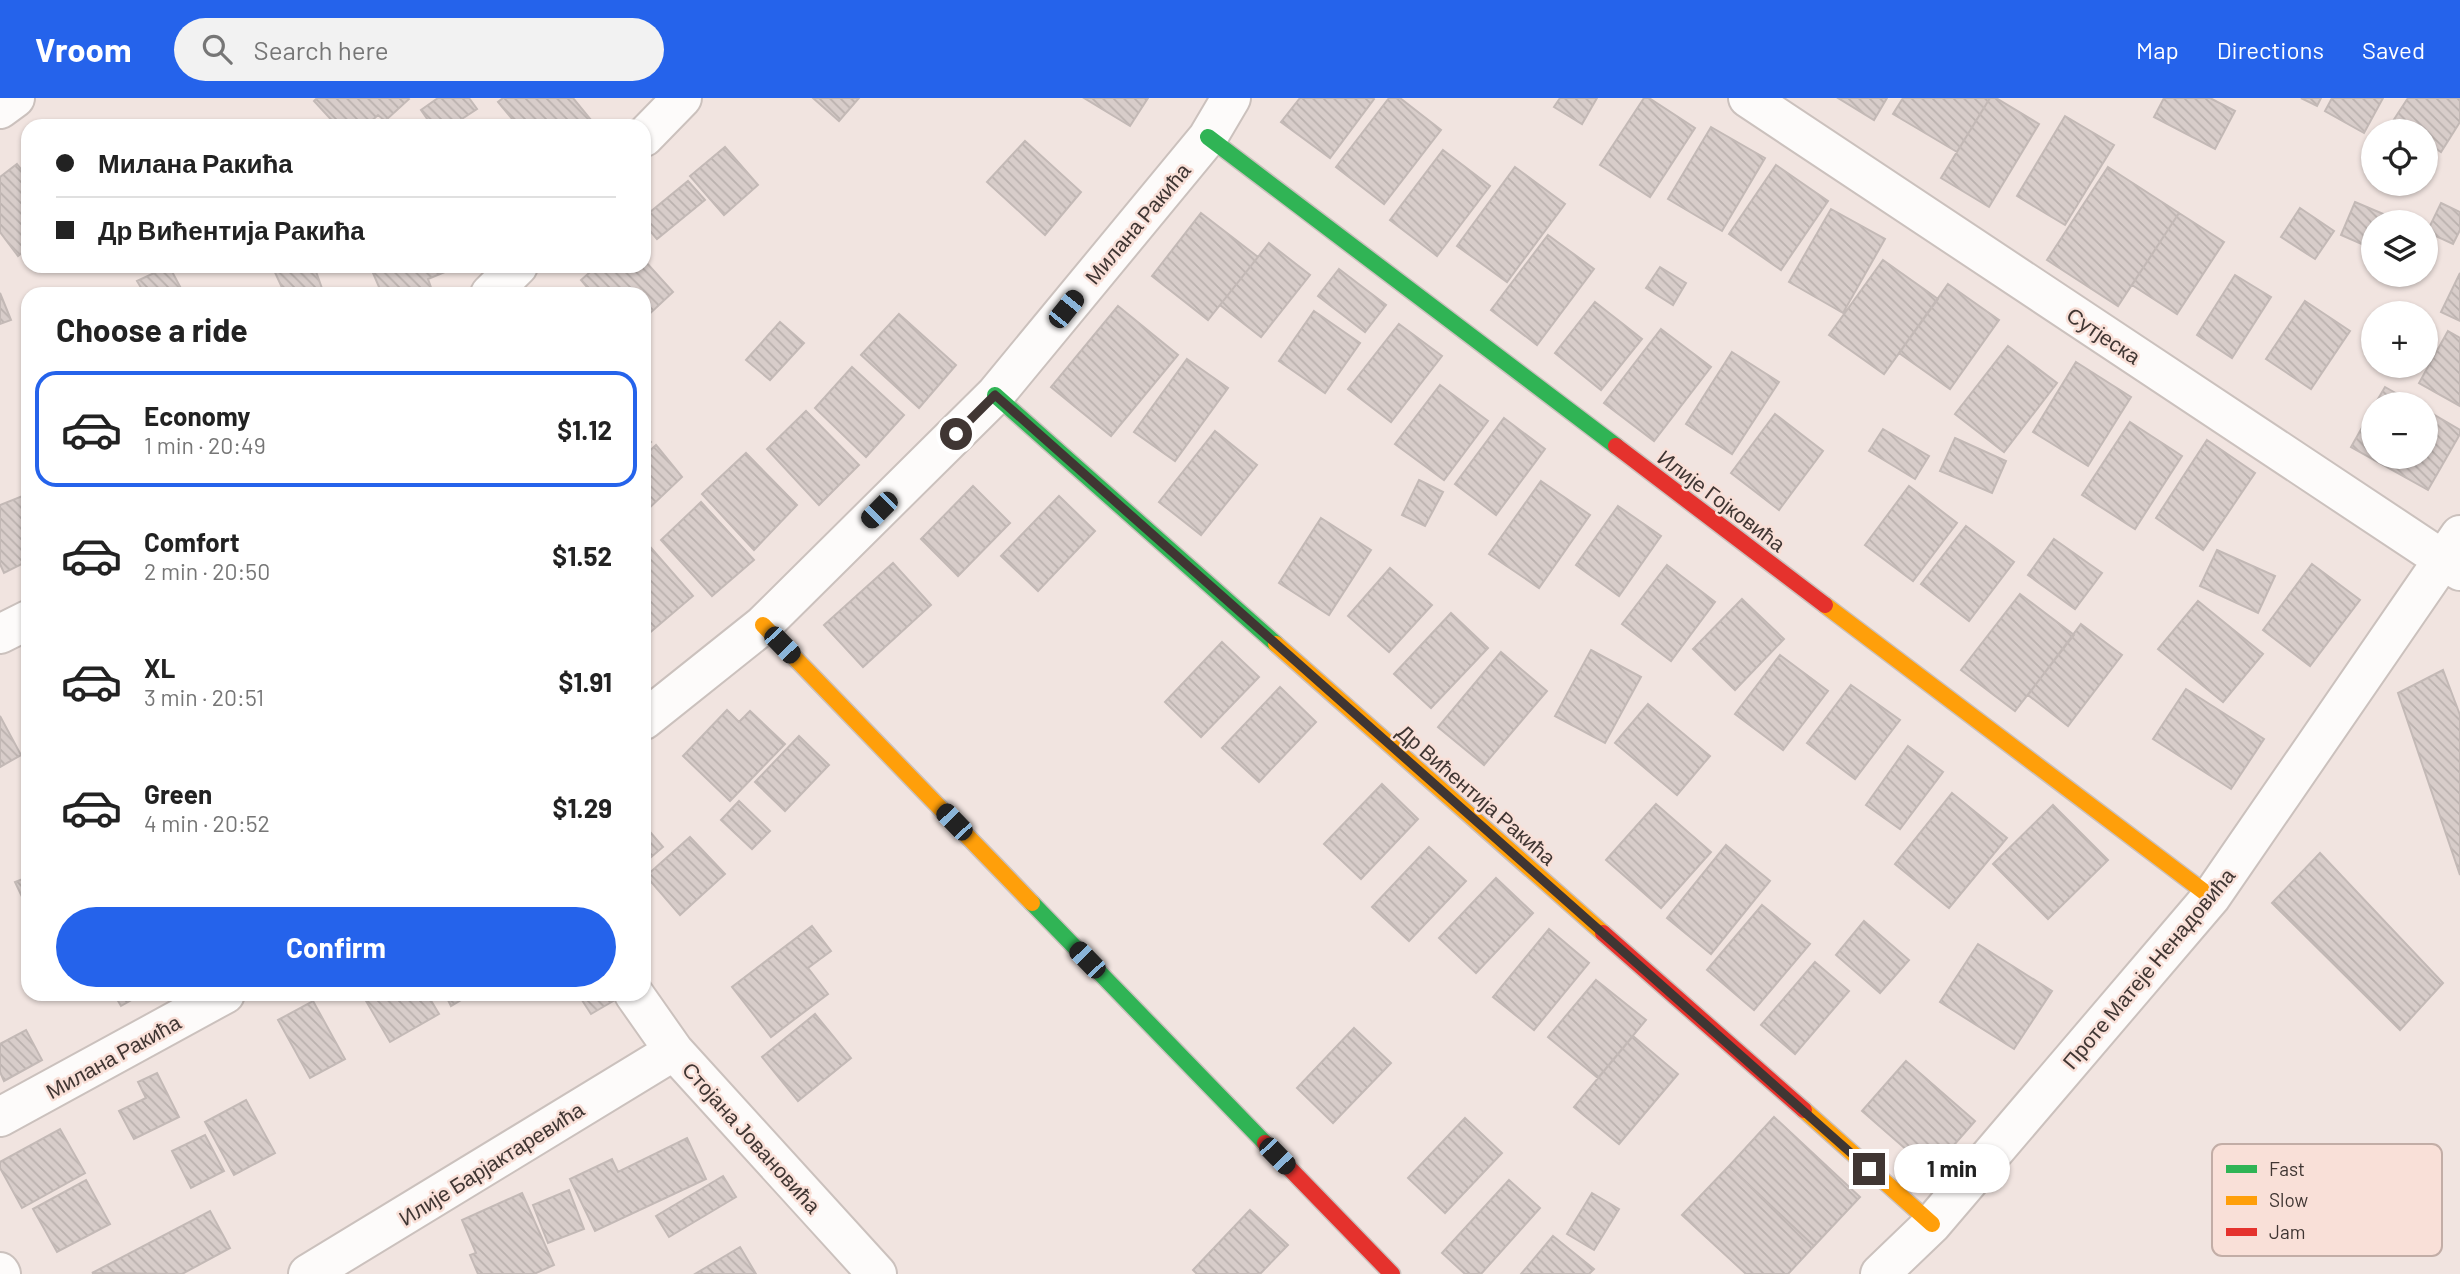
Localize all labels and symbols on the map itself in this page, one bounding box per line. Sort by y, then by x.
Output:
street label: Милана Ракића [1079,157,1195,288]
car [1045,286,1088,332]
street label: Сутјеска [2062,301,2146,369]
route start [940,418,972,450]
street label: Илије Гојковића [1653,444,1791,556]
car [857,488,902,532]
car [760,623,805,667]
street label: Др Вићентија Ракића [1393,718,1562,870]
car [932,800,977,844]
street label: Проте Матеје Ненадовића [2057,862,2239,1073]
car [1065,938,1110,982]
street label: Милана Ракића [41,1009,185,1103]
street label: Стојана Јовановића [678,1056,827,1218]
street label: Илије Барјактаревића [394,1096,588,1230]
car [1255,1134,1300,1178]
callout: 1 min [1894,1144,2009,1194]
legend [2212,1144,2442,1256]
route end [1853,1153,1885,1185]
text: Fast [2269,1157,2305,1180]
text: Slow [2269,1188,2308,1211]
text: Jam [2269,1220,2305,1243]

